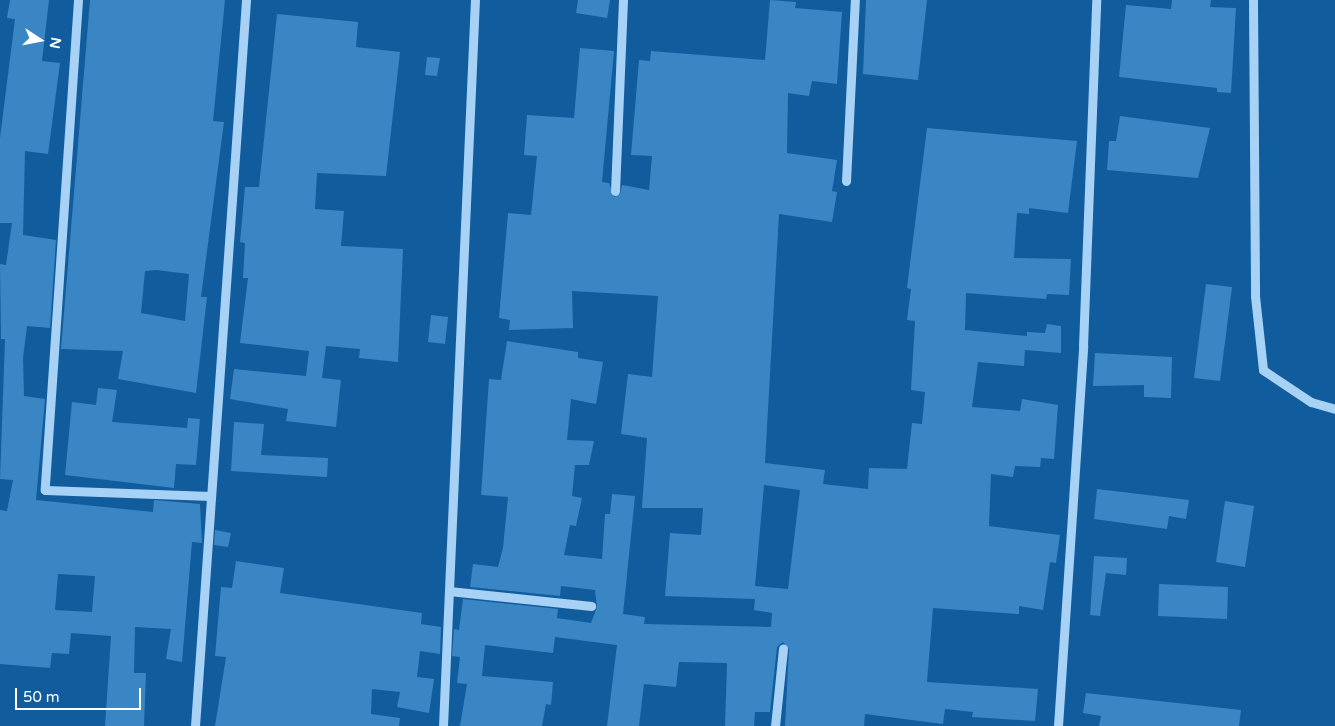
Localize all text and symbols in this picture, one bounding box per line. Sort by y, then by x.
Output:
north arrow [15,15,65,65]
text: N [46,36,65,50]
scale bar [18,678,144,710]
text: 50 m [23,688,60,706]

